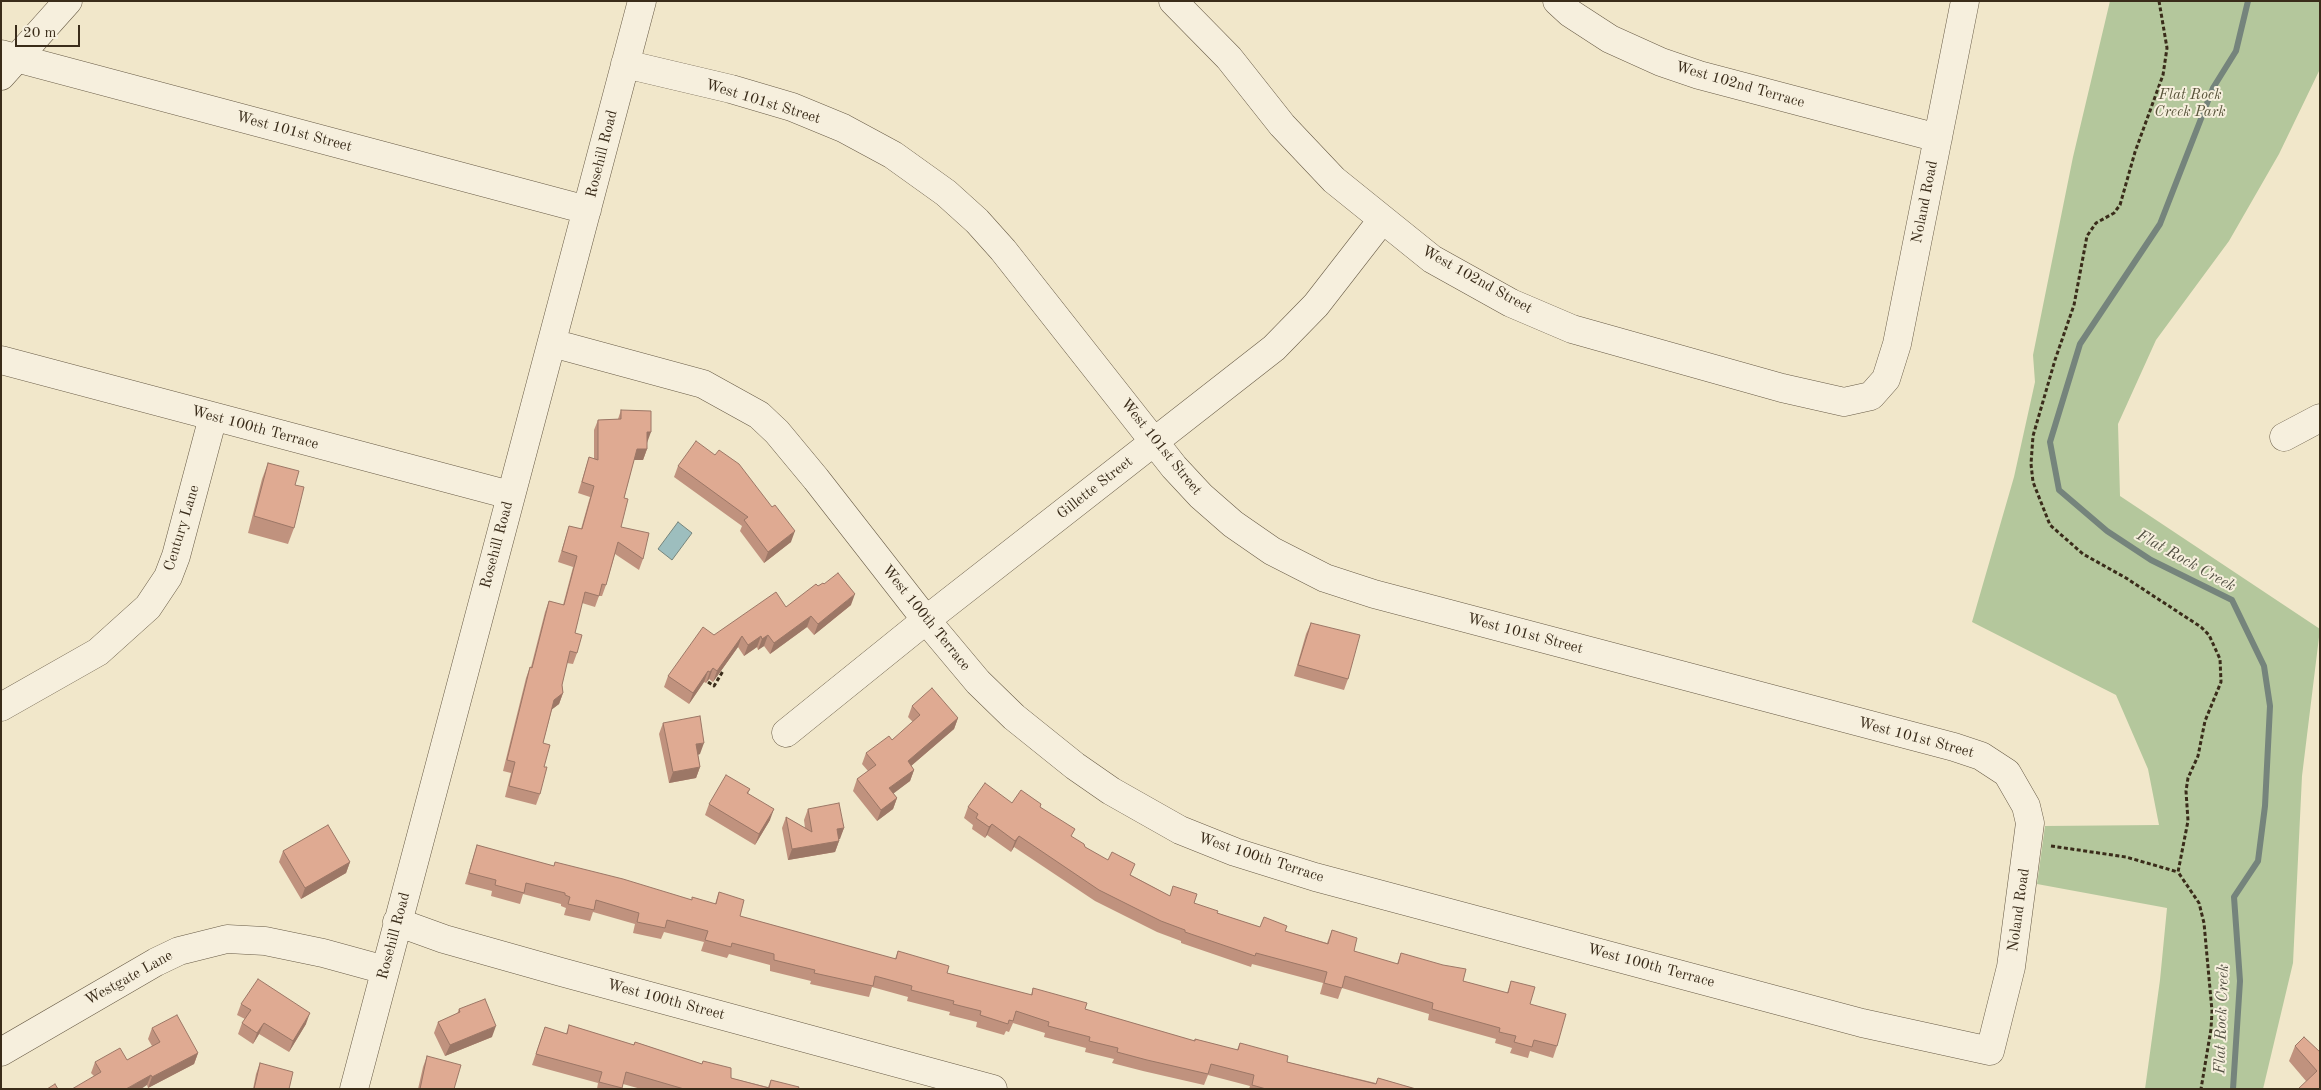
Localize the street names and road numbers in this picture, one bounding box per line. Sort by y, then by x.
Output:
street label: West 102nd Terrace [1673,58,1807,112]
street label: West 101st Street [703,76,823,128]
street label: West 101st Street [234,108,354,156]
street label: Rosehill Road [582,108,622,200]
street label: Noland Road [1908,159,1942,245]
street label: West 102nd Street [1419,242,1535,318]
street label: West 101st Street [1116,395,1206,499]
street label: West 100th Terrace [189,402,321,454]
street label: Gillette Street [1054,453,1136,523]
street label: Century Lane [160,483,204,573]
street label: Rosehill Road [477,499,517,591]
street label: West 100th Terrace [878,561,974,675]
street label: West 101st Street [1465,610,1585,658]
street label: West 101st Street [1856,714,1976,762]
street label: West 100th Terrace [1196,829,1326,887]
street label: Noland Road [2004,867,2034,953]
street label: Rosehill Road [374,890,414,982]
street label: West 100th Terrace [1585,940,1717,992]
street label: Westgate Lane [82,946,176,1010]
street label: West 100th Street [605,976,727,1024]

